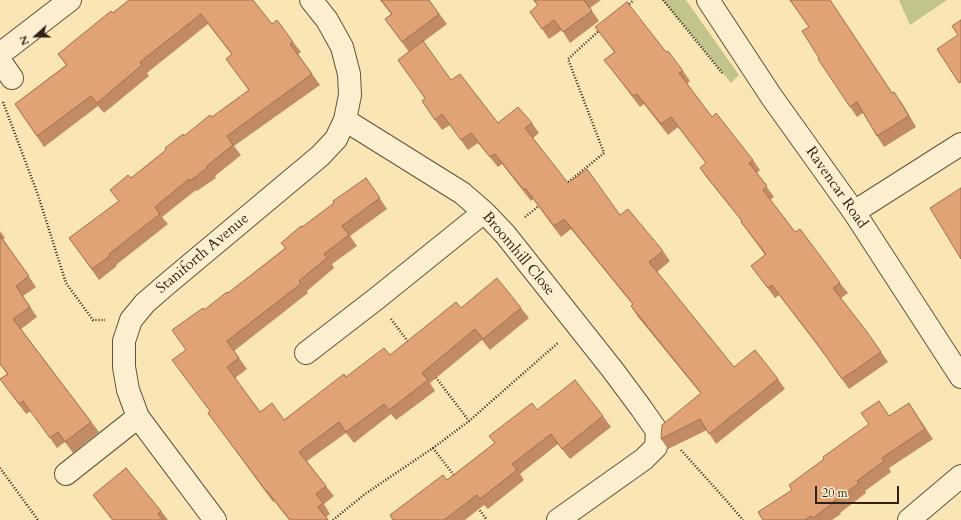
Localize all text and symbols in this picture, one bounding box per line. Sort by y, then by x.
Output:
north arrow [16,16,56,56]
text: N [16,33,33,48]
street label: Ravencar Road [801,144,871,232]
street label: Broomhill Close [478,208,558,300]
street label: Staniforth Avenue [153,210,253,298]
scale bar [817,478,901,504]
text: 20 m [822,485,848,501]

